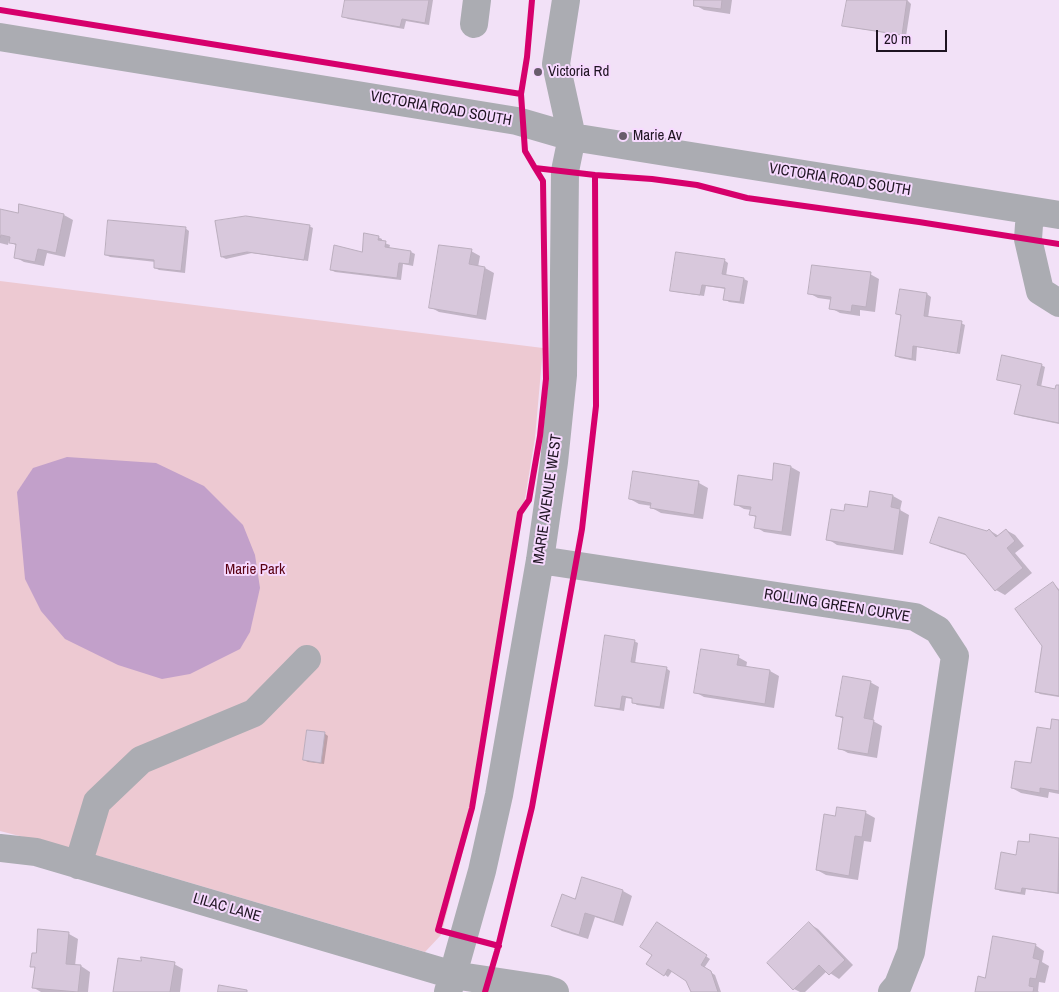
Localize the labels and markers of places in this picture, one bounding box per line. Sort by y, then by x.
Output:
place label: Victoria Rd [548,63,609,81]
marker: Victoria Rd [532,66,544,78]
place label: Marie Av [633,127,682,145]
marker: Marie Av [617,130,629,142]

